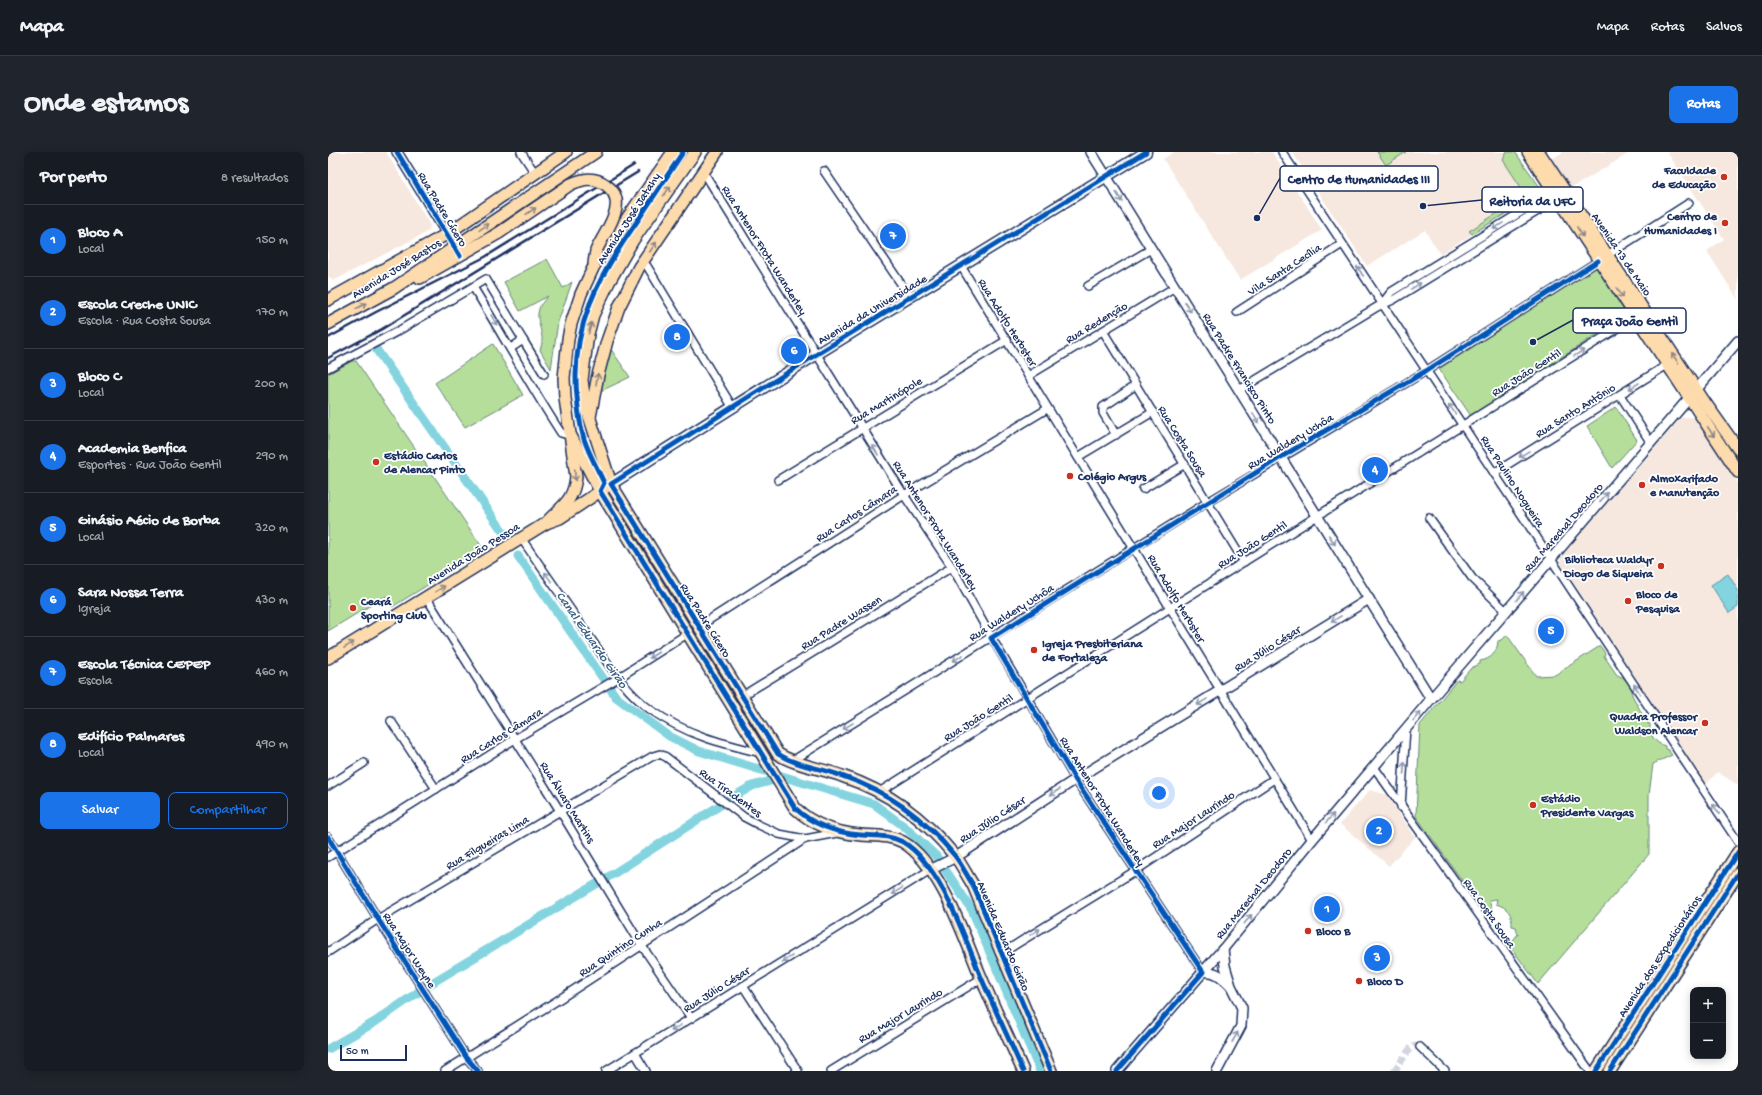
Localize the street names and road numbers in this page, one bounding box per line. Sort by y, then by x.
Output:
street label: Rua Padre Cícero [413,170,469,250]
street label: Avenida José Jatahy [595,171,665,268]
street label: Rua Antenor Frota Wanderley [718,184,809,318]
street label: Avenida 13 de Maio [1587,211,1653,299]
street label: Avenida José Bastos [350,236,445,303]
street label: Vila Santa Cecília [1245,241,1325,300]
street label: Avenida da Universidade [816,272,931,349]
street label: Rua Adolfo Herbster [974,277,1040,371]
street label: Rua Redenção [1064,300,1131,348]
street label: Rua Padre Francisco Pinto [1198,311,1278,427]
street label: Rua João Gentil [1490,347,1565,401]
street label: Rua Martinópole [849,374,926,429]
street label: Rua Santo Antônio [1533,381,1619,442]
street label: Rua Costa Sousa [1154,404,1209,481]
street label: Rua Waldery Uchôa [1246,411,1337,474]
street label: Rua Paulino Nogueira [1476,434,1546,531]
street label: Rua Antenor Frota Wanderley [889,459,980,593]
street label: Rua Marechal Deodoro [1522,481,1607,576]
street label: Rua Carlos Câmara [814,483,901,546]
street label: Rua João Gentil [1216,519,1291,573]
street label: Avenida João Pessoa [425,520,523,589]
street label: Rua Adolfo Herbster [1143,552,1208,647]
street label: Rua Padre Cícero [676,581,733,661]
street label: Rua Waldery Uchôa [967,582,1057,645]
street label: Rua Padre Wassen [799,593,885,654]
street label: Rua Júlio César [1232,623,1305,676]
street label: Rua João Gentil [942,692,1017,746]
street label: Rua Carlos Câmara [458,706,546,768]
street label: Rua Antenor Frota Wanderley [1056,735,1147,869]
street label: Rua Álvaro Martins [536,760,597,847]
street label: Rua Tiradentes [696,766,764,821]
street label: Rua Major Laurindo [1150,789,1238,853]
street label: Rua Júlio César [958,793,1030,847]
street label: Rua Filgueiras Lima [444,813,532,874]
street label: Rua Marechal Deodoro [1213,846,1296,943]
street label: Rua Costa Sousa [1459,877,1518,952]
street label: Avenida Eduardo Girão [973,880,1032,994]
street label: Avenida dos Expedicionários [1616,893,1706,1021]
street label: Rua Major Weyne [379,911,438,992]
street label: Rua Quintino Cunha [577,916,666,981]
street label: Rua Júlio César [681,964,754,1017]
street label: Rua Major Laurindo [856,986,946,1047]

